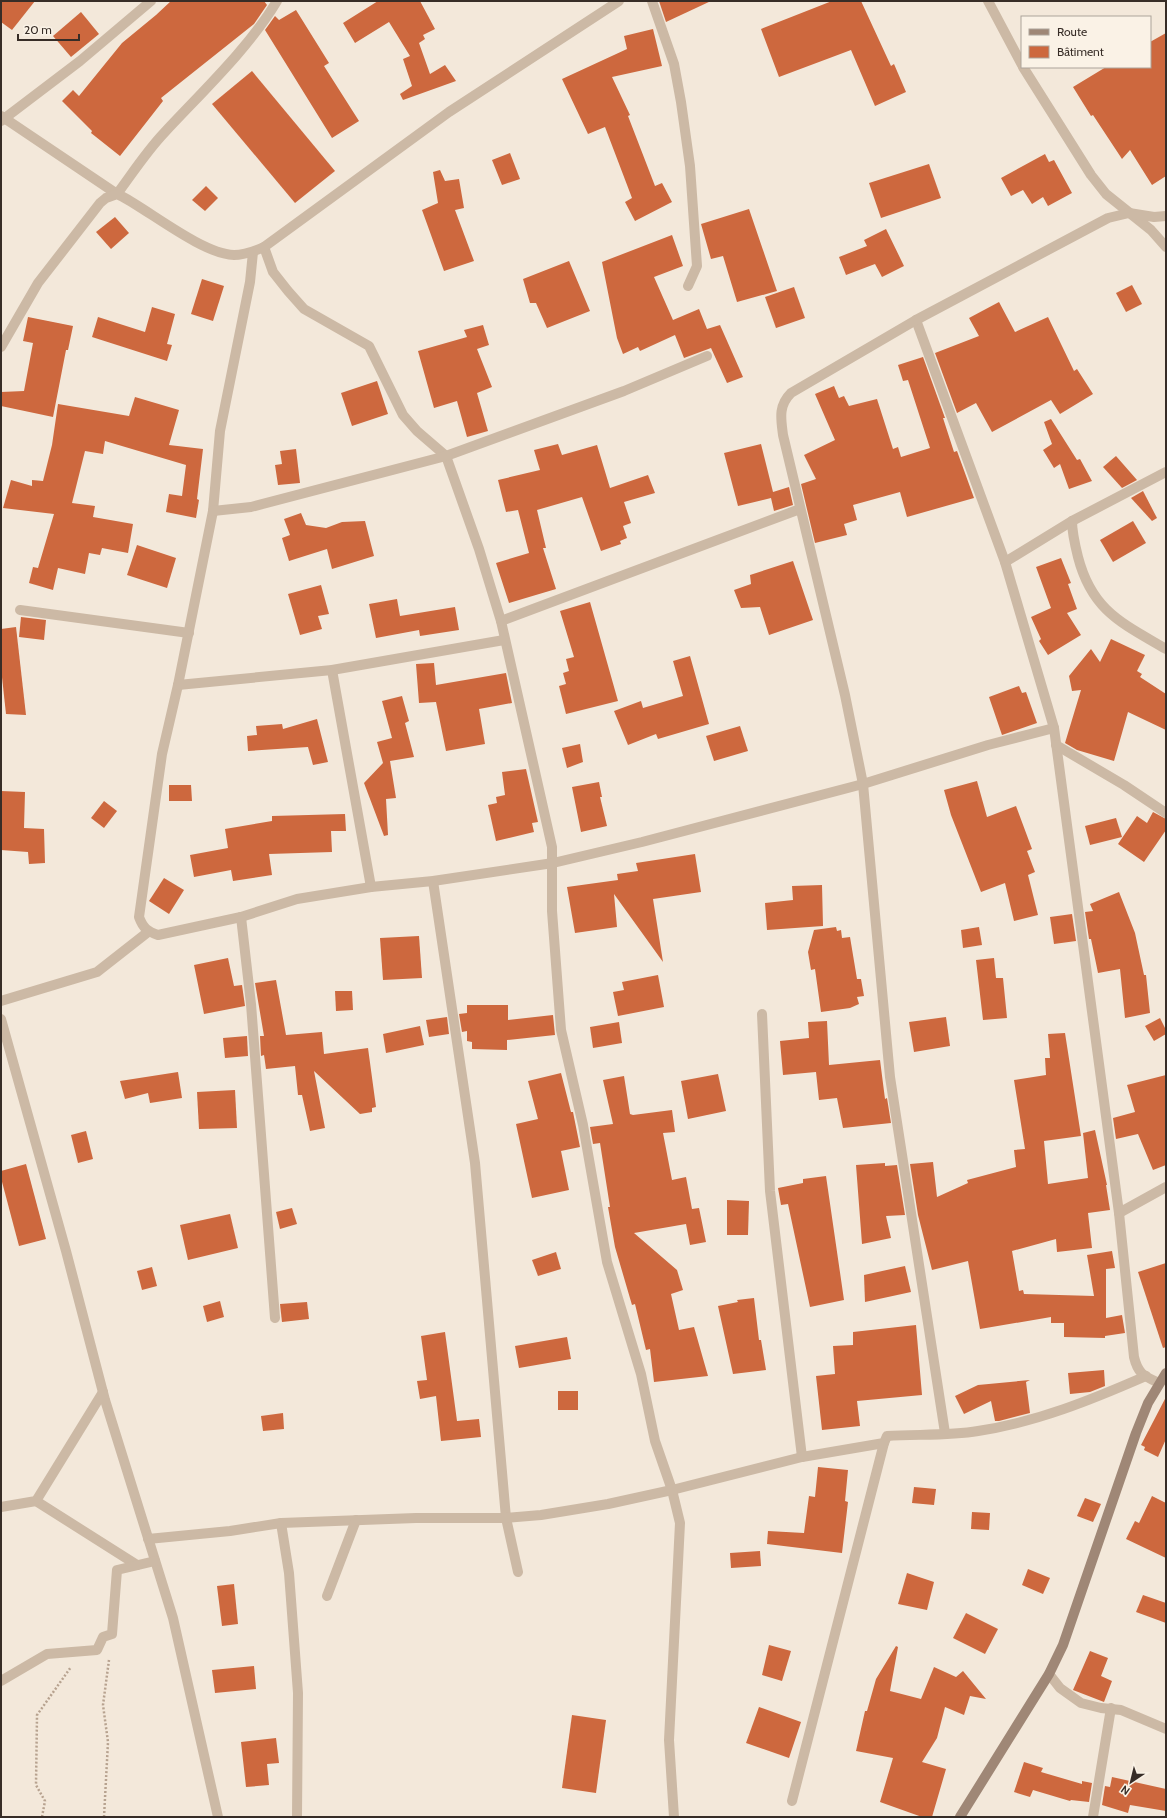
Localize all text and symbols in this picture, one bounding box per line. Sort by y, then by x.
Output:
scale bar [18,16,79,42]
legend [1021,16,1151,68]
text: 20 m [24,22,52,37]
text: Route [1057,24,1087,39]
text: Bâtiment [1057,44,1104,59]
north arrow [1111,1762,1151,1802]
text: N [1118,1782,1132,1798]

